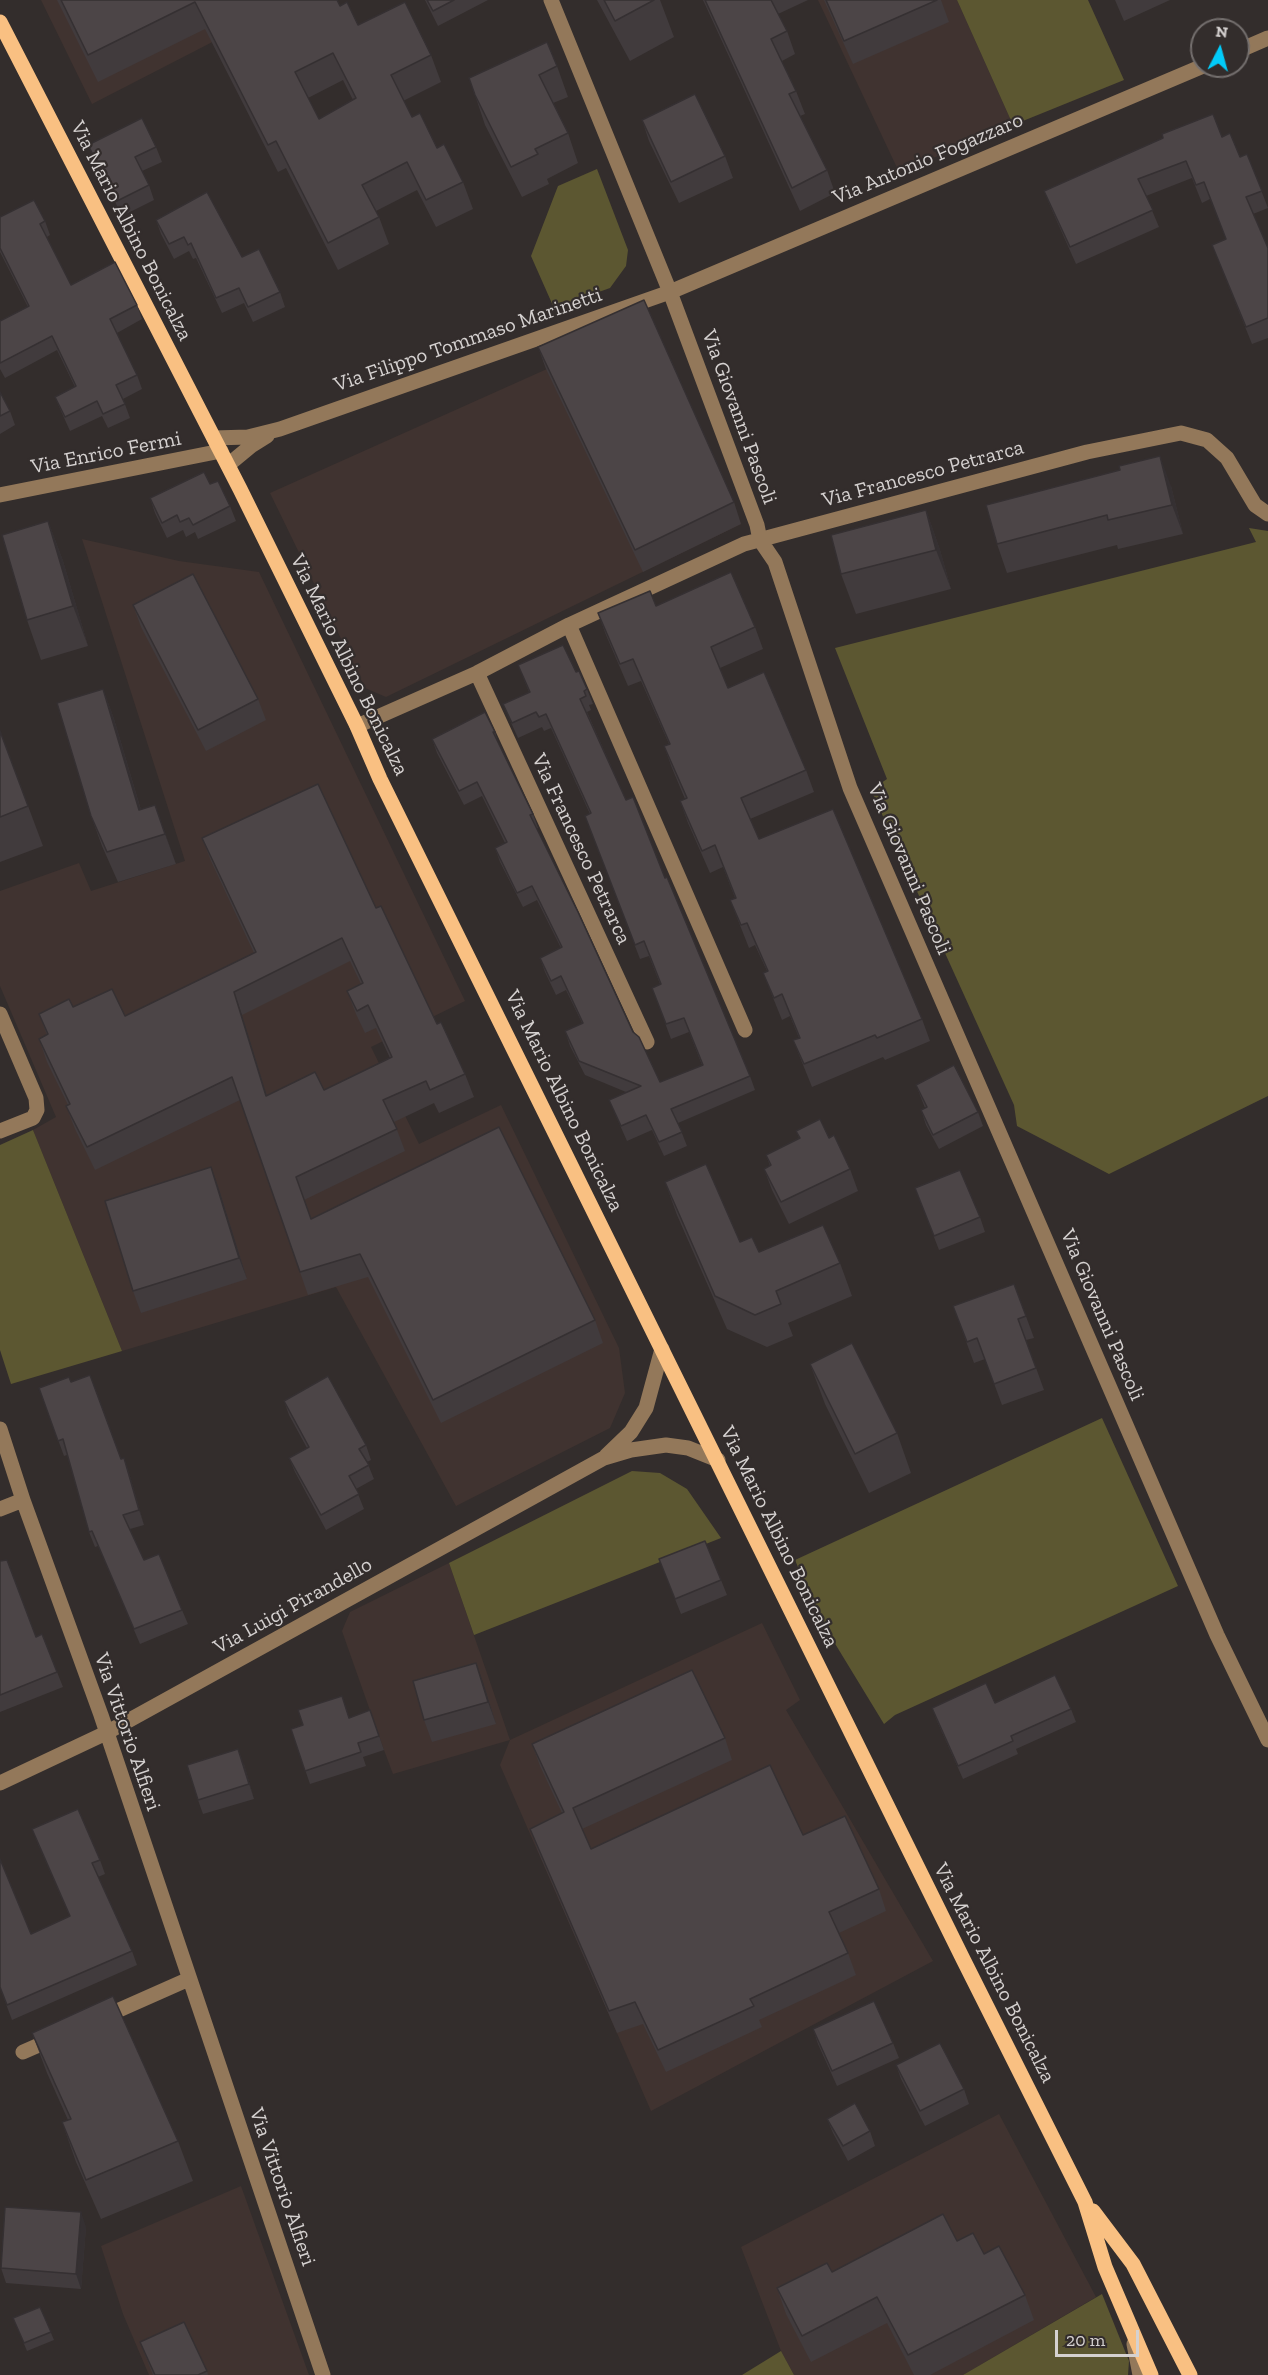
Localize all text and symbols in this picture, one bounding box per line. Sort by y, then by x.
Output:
north arrow [1190,18,1250,78]
text: N [1215,22,1229,42]
street label: Via Antonio Fogazzaro [829,107,1027,211]
street label: Via Mario Albino Bonicalza [65,117,197,345]
street label: Via Filippo Tommaso Marinetti [331,282,605,398]
street label: Via Giovanni Pascoli [696,326,782,508]
street label: Via Enrico Fermi [29,426,183,480]
street label: Via Francesco Petrarca [819,435,1027,513]
street label: Via Mario Albino Bonicalza [284,550,414,780]
street label: Via Francesco Petrarca [526,750,636,948]
street label: Via Giovanni Pascoli [862,780,956,958]
street label: Via Mario Albino Bonicalza [499,986,629,1216]
street label: Via Giovanni Pascoli [1055,1226,1149,1404]
street label: Via Mario Albino Bonicalza [714,1422,844,1652]
street label: Via Luigi Pirandello [209,1552,377,1660]
street label: Via Vittorio Alfieri [88,1650,166,1814]
street label: Via Mario Albino Bonicalza [928,1859,1060,2087]
street label: Via Vittorio Alfieri [243,2105,321,2269]
scale bar [1058,2318,1142,2356]
text: 20 m [1066,2329,1105,2351]

